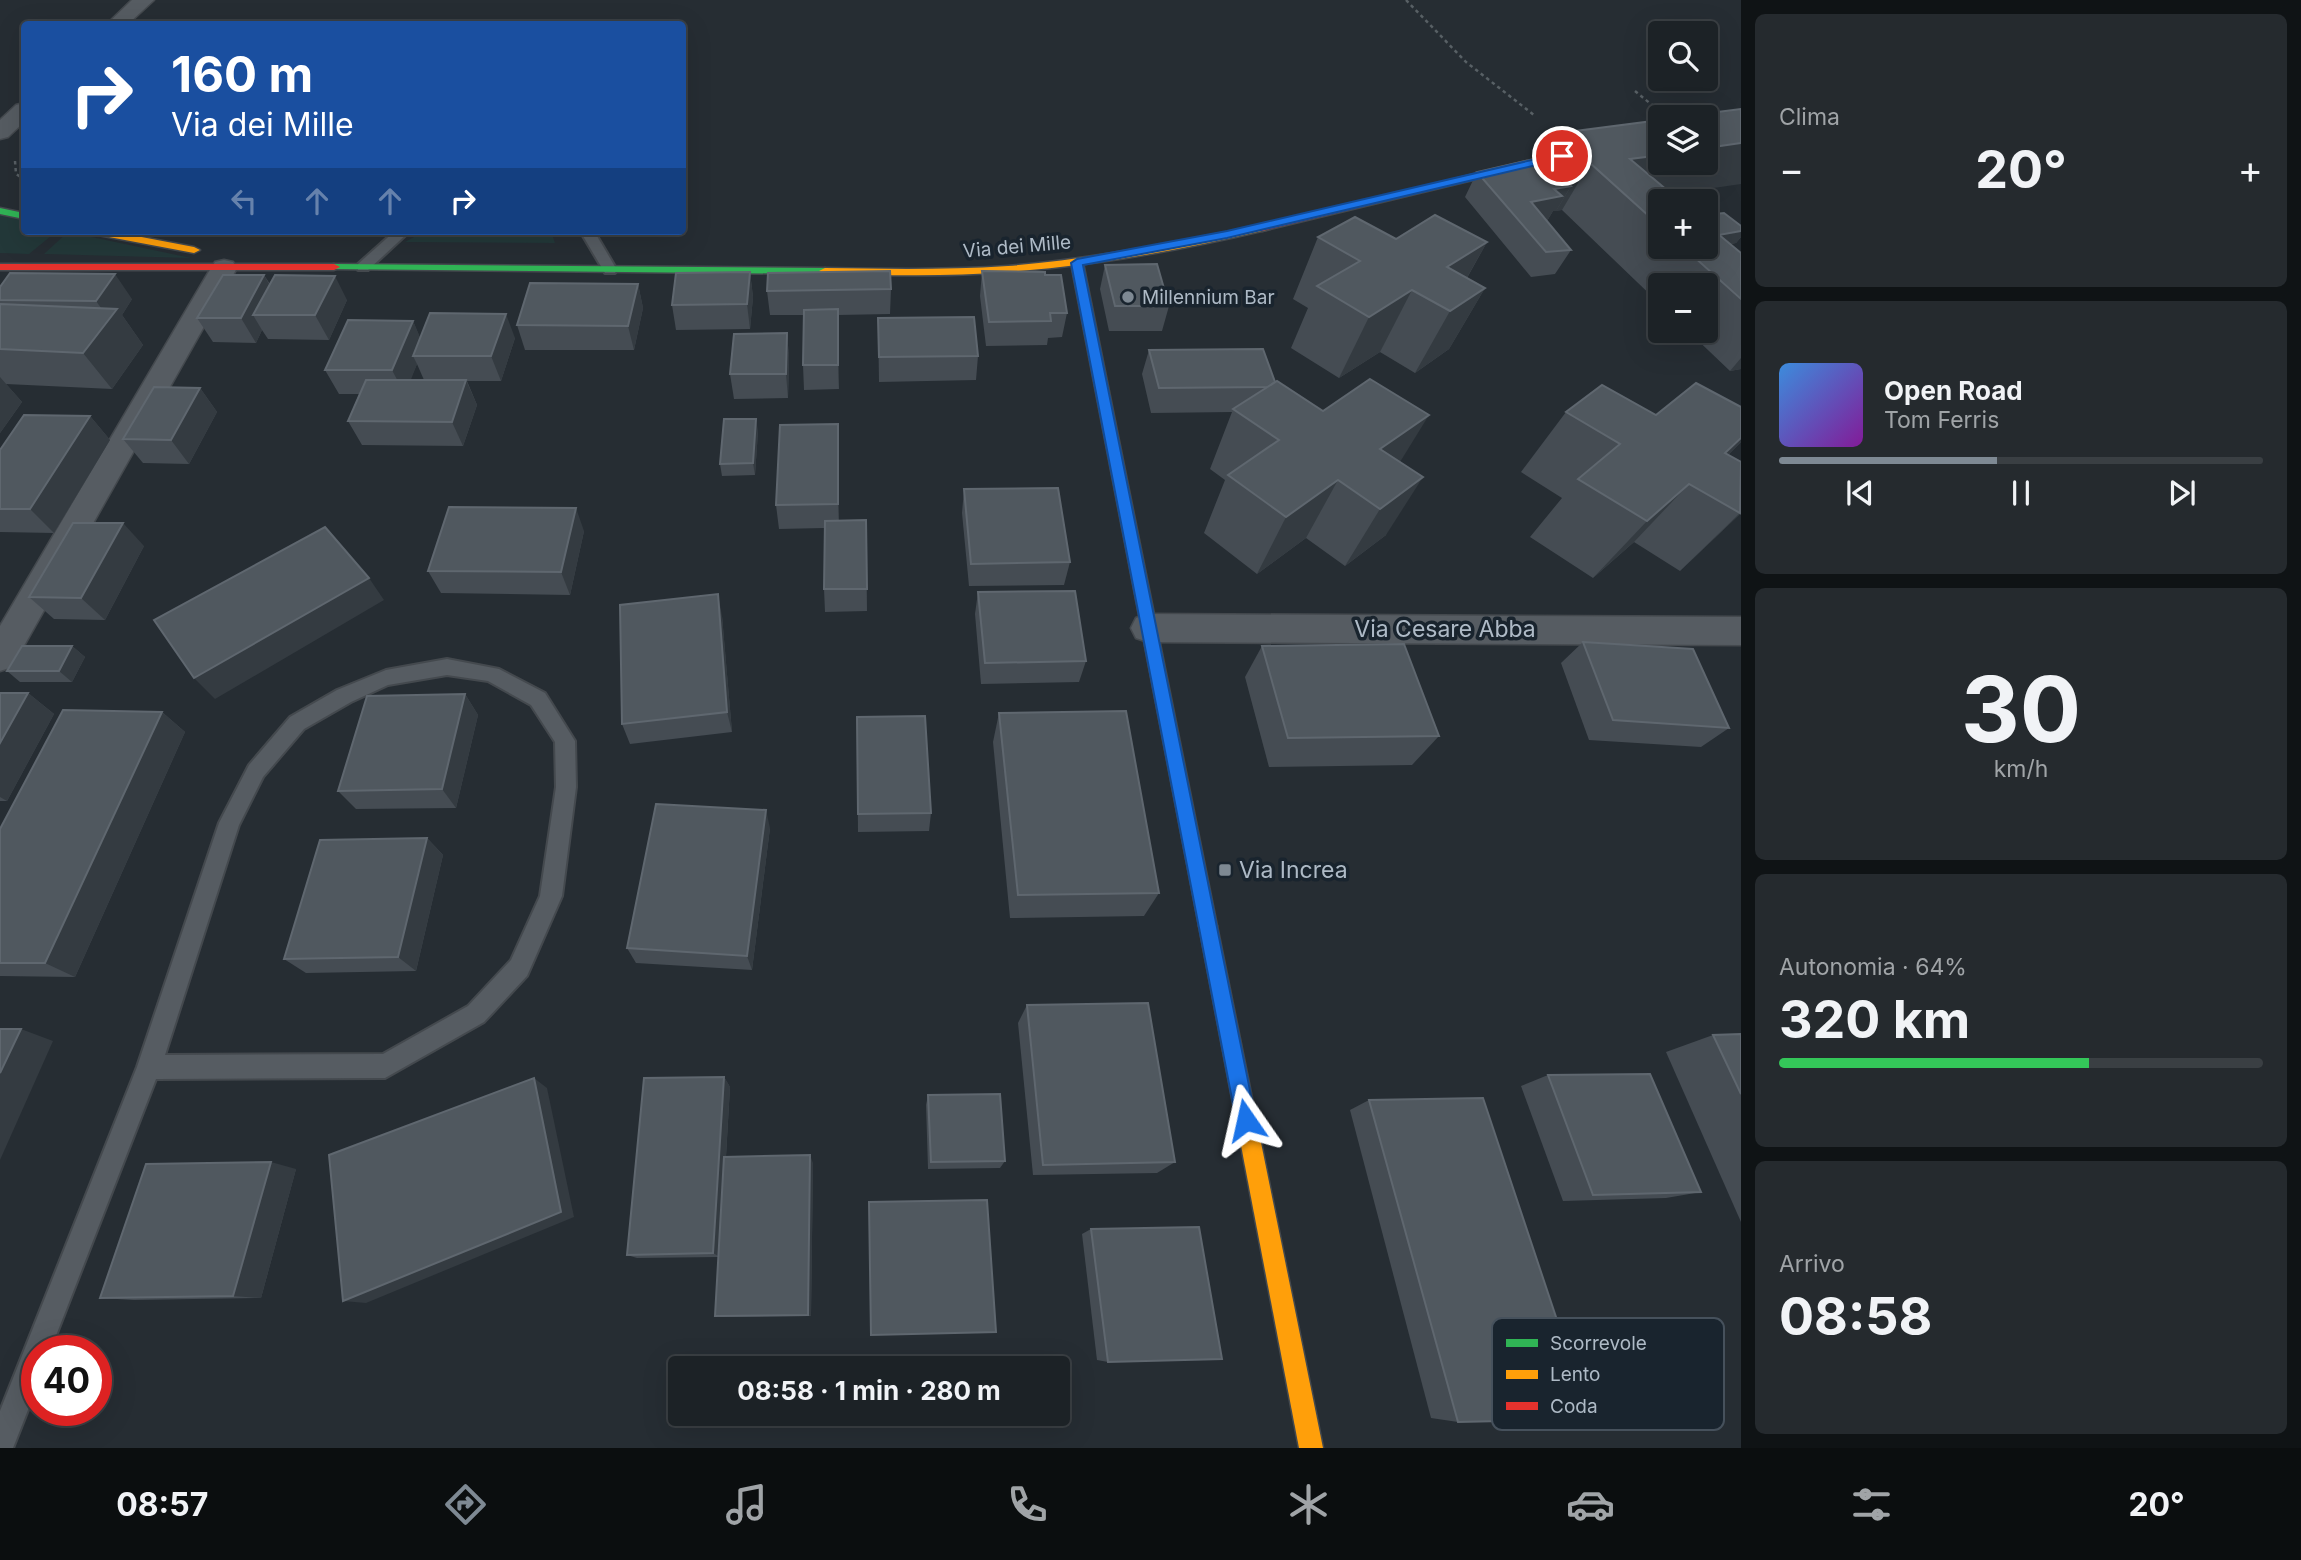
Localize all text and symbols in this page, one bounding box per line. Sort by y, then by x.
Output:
map controls [1648,21,1718,343]
button: search [1648,21,1718,91]
text: 160 m [171,45,313,104]
icon: right [56,49,147,140]
text: Clima [1779,103,1840,131]
text: Via dei Mille [171,105,354,144]
button: layers [1648,105,1718,175]
pin [1532,126,1592,186]
icon: arrive [1543,137,1581,175]
text: 20° [1975,138,2067,201]
text: − [1779,146,1804,192]
text: + [2238,146,2263,192]
icon: left [225,182,263,220]
icon: ahead [298,182,336,220]
icon: ahead [371,182,409,220]
icon: right [444,182,482,220]
button: + [1648,189,1718,259]
street label: Via dei Mille [962,230,1072,263]
button: − [1648,273,1718,343]
place label: Millennium Bar [1142,286,1275,309]
marker: Millennium Bar [1120,289,1136,305]
text: Open Road [1884,375,2023,406]
text: Tom Ferris [1884,406,1999,434]
icon: previous [1841,474,1879,512]
icon: pause [2002,474,2040,512]
icon: next [2163,474,2201,512]
street label: Via Cesare Abba [1354,615,1536,643]
text: 30 [1961,654,2081,764]
text: km/h [1994,755,2048,783]
place label: Via Increa [1239,856,1348,884]
marker: Via Increa [1217,862,1233,878]
text: Autonomia · 64% [1779,953,1967,981]
text: 320 km [1779,988,1970,1051]
position arrow [1209,1083,1283,1157]
text: Arrivo [1779,1250,1845,1278]
text: 08:58 [1779,1285,1932,1348]
legend [1492,1318,1724,1430]
text: Scorrevole [1550,1332,1647,1355]
speed limit sign: 40 [21,1335,112,1426]
text: Lento [1550,1363,1600,1386]
text: 08:58 · 1 min · 280 m [737,1375,1001,1406]
text: Coda [1550,1395,1598,1418]
icon: directions [441,1480,490,1529]
icon: music [722,1480,771,1529]
icon: phone [1003,1480,1052,1529]
icon: climate [1284,1480,1333,1529]
icon: car [1566,1480,1615,1529]
icon: filters [1847,1480,1896,1529]
text: 08:57 [116,1485,208,1524]
text: 20° [2128,1485,2185,1524]

